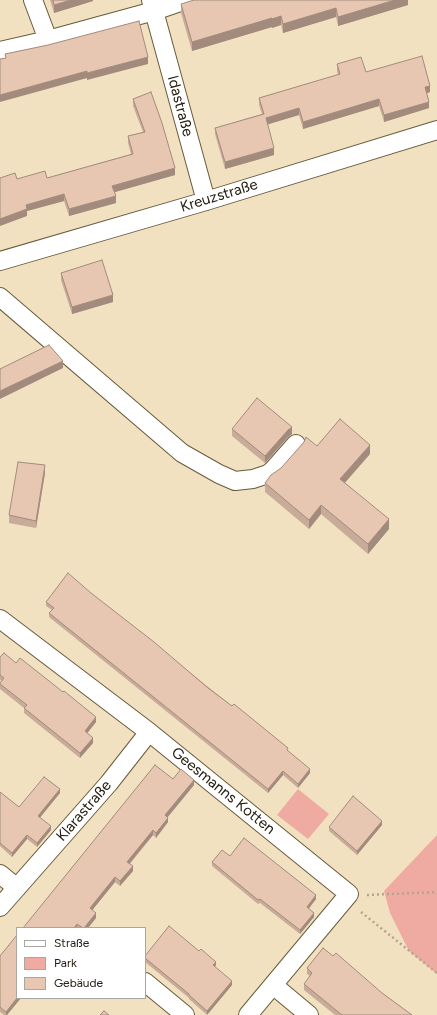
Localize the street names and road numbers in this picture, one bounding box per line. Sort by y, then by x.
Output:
street label: Idastraße [163,73,197,139]
street label: Kreuzstraße [178,176,260,216]
street label: Geesmanns Kotten [168,744,278,838]
street label: Klarastraße [53,777,115,845]

